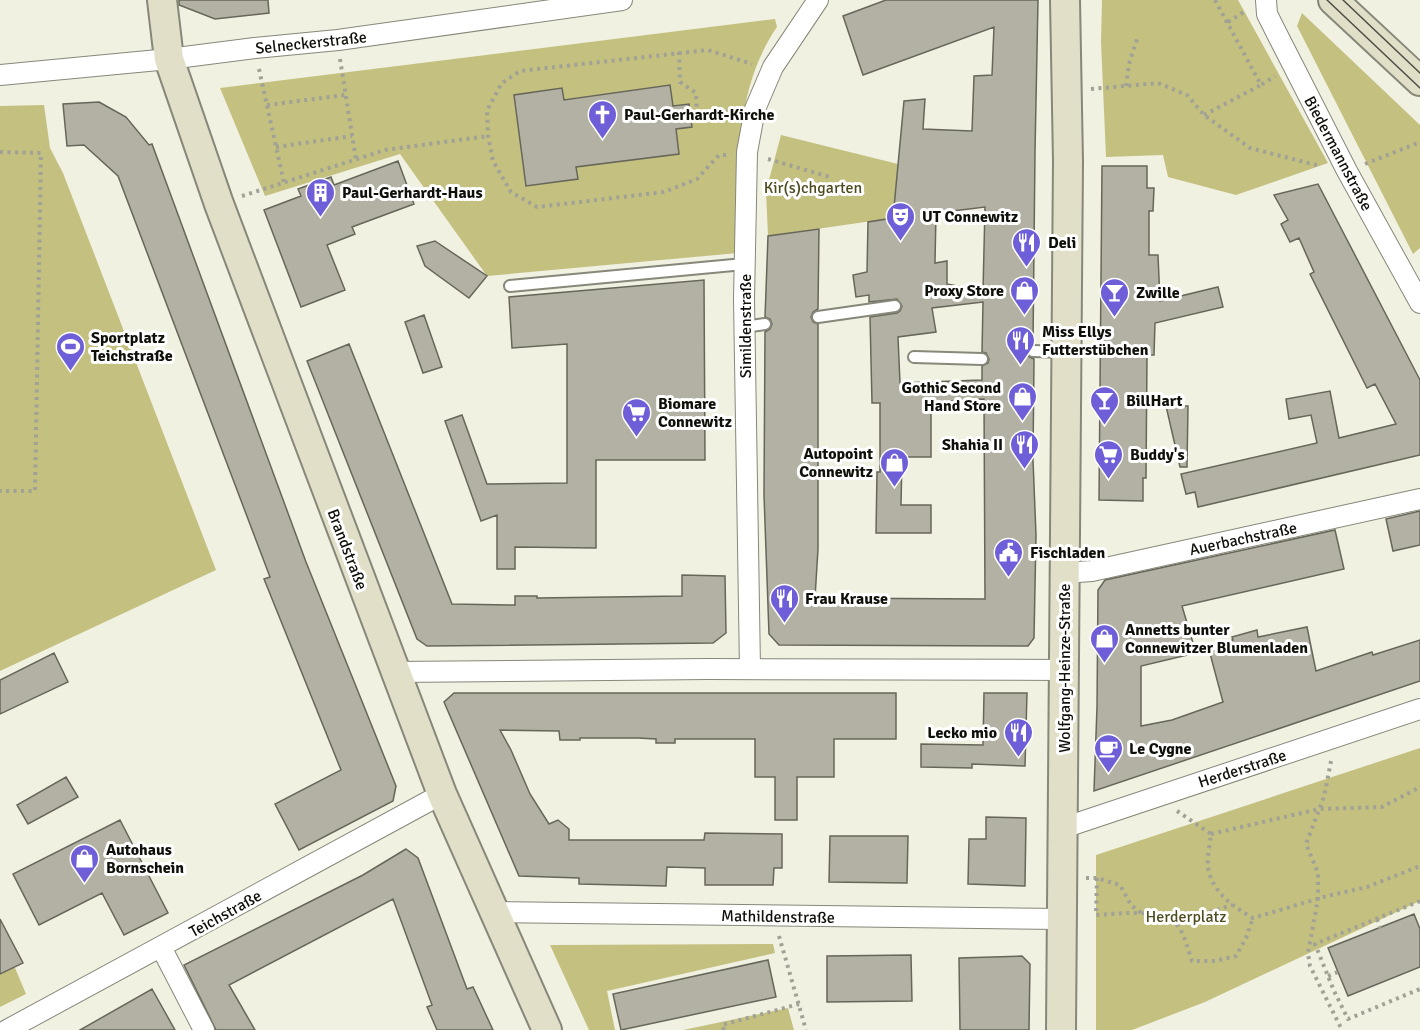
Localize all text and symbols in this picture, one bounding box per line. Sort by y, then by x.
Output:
street label: Selneckerstraße [254,27,368,59]
street label: Biedermannstraße [1299,93,1377,214]
church icon: Paul-Gerhardt-Kirche [587,98,619,140]
place label: Paul-Gerhardt-Kirche [624,105,775,125]
building icon: Paul-Gerhardt-Haus [305,176,337,218]
park label: Kir(s)chgarten [764,178,862,198]
place label: Paul-Gerhardt-Haus [342,183,482,203]
theatre icon: UT Connewitz [885,200,917,242]
place label: UT Connewitz [922,207,1018,227]
restaurant icon: Deli [1011,226,1043,268]
place label: Deli [1048,233,1076,253]
street label: Simildenstraße [736,274,756,378]
shop icon: Proxy Store [1009,274,1041,316]
bar icon: Zwille [1099,276,1131,318]
place label: Proxy Store [924,281,1004,301]
place label: Zwille [1136,283,1180,303]
place label: Miss Ellys Futterstübchen [1042,322,1149,360]
restaurant icon: Miss Ellys Futterstübchen [1005,324,1037,366]
place label: Sportplatz Teichstraße [91,328,173,366]
sports icon: Sportplatz Teichstraße [54,330,86,372]
place label: Gothic Second Hand Store [902,378,1001,416]
shop icon: Gothic Second Hand Store [1006,380,1038,422]
bar icon: BillHart [1089,384,1121,426]
place label: BillHart [1126,391,1183,411]
place label: Biomare Connewitz [658,394,732,432]
supermarket icon: Biomare Connewitz [621,396,653,438]
restaurant icon: Shahia II [1008,428,1040,470]
place label: Shahia II [942,435,1003,455]
supermarket icon: Buddy's [1093,438,1125,480]
place label: Autopoint Connewitz [799,444,873,482]
place label: Buddy's [1130,445,1185,465]
shop icon: Autopoint Connewitz [878,446,910,488]
street label: Brandstraße [322,506,372,593]
street label: Auerbachstraße [1188,518,1299,560]
public building icon: Fischladen [993,536,1025,578]
place label: Fischladen [1030,543,1105,563]
restaurant icon: Frau Krause [768,582,800,624]
street label: Wolfgang-Heinze-Straße [1055,583,1075,753]
place label: Frau Krause [805,589,888,609]
place label: Annetts bunter Connewitzer Blumenladen [1125,620,1308,658]
shop icon: Annetts bunter Connewitzer Blumenladen [1088,622,1120,664]
restaurant icon: Lecko mio [1002,716,1034,758]
place label: Lecko mio [927,723,997,743]
cafe icon: Le Cygne [1092,732,1124,774]
place label: Le Cygne [1129,739,1192,759]
street label: Herderstraße [1196,745,1289,793]
place label: Autohaus Bornschein [106,840,184,878]
shop icon: Autohaus Bornschein [69,842,101,884]
street label: Teichstraße [186,886,265,942]
street label: Mathildenstraße [721,906,835,928]
park label: Herderplatz [1145,907,1227,927]

